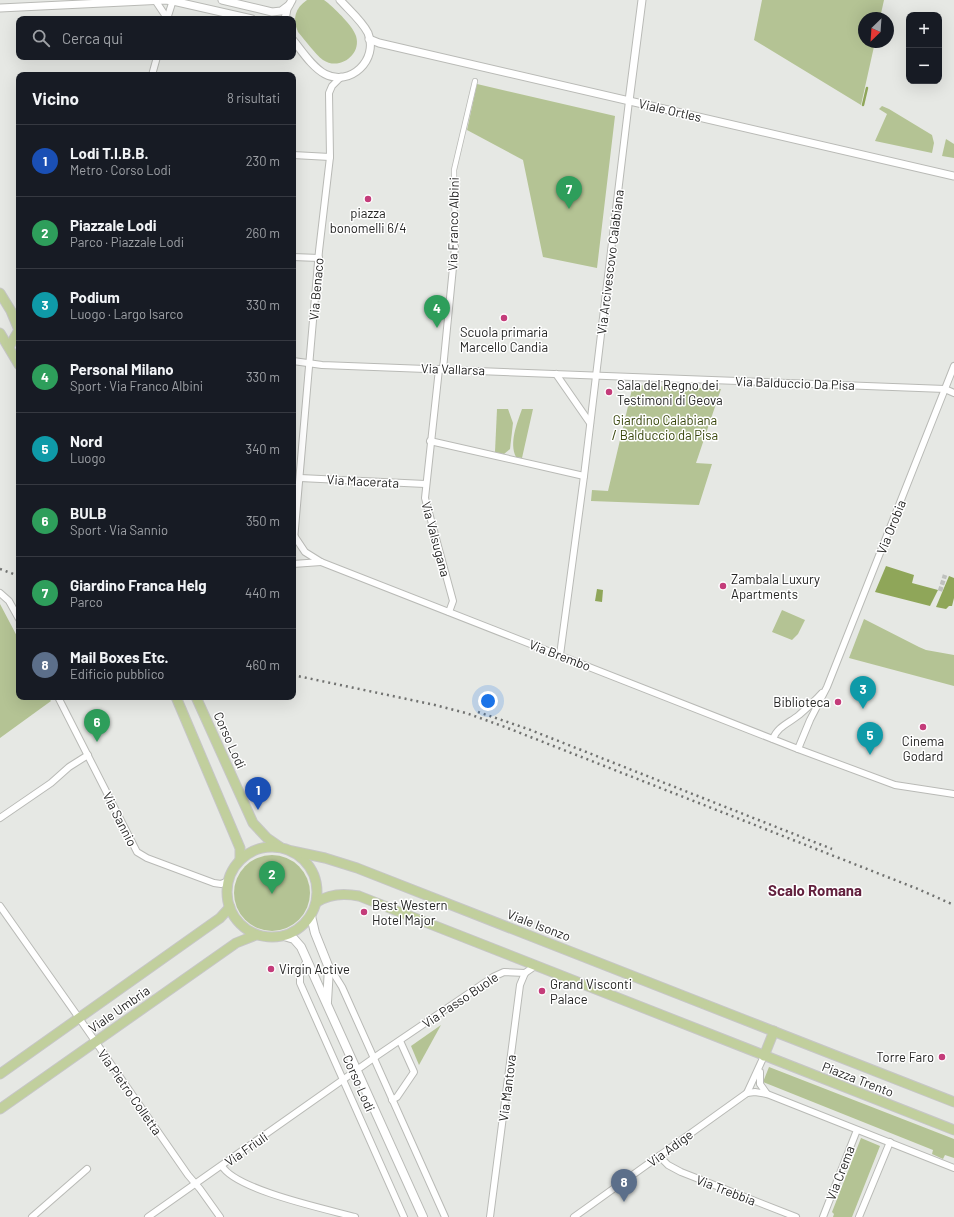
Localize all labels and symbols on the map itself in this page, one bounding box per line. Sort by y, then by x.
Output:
north arrow [858,12,894,48]
street label: Viale Ortles [637,95,703,125]
pin: 7 [556,176,582,209]
street label: Via Franco Albini [444,177,462,271]
street label: Via Arcivescovo Calabiana [593,189,627,335]
marker: piazza bonomelli 6/4 [363,194,373,204]
place label: piazza bonomelli 6/4 [330,205,406,236]
street label: Via Benaco [305,257,327,321]
pin: 4 [424,295,450,328]
marker: Scuola primaria Marcello Candia [499,313,509,323]
place label: Scuola primaria Marcello Candia [460,324,548,355]
street label: Via Vallarsa [421,360,485,378]
street label: Via Balduccio Da Pisa [735,373,855,393]
place label: Sala del Regno dei Testimoni di Geova [617,377,723,408]
marker: Sala del Regno dei Testimoni di Geova [604,387,614,397]
park label: Giardino Calabiana / Balduccio da Pisa [612,412,718,443]
street label: Via Macerata [326,471,400,491]
street label: Via Orobia [873,498,909,556]
street label: Via Valsugana [418,500,454,578]
place label: Zambala Luxury Apartments [731,571,820,602]
marker: Zambala Luxury Apartments [718,581,728,591]
street label: Via Brembo [527,636,593,674]
pin: 3 [850,676,876,709]
your location [478,691,498,711]
place label: Biblioteca [773,694,830,710]
marker: Biblioteca [833,697,843,707]
pin: 6 [84,709,110,742]
street label: Corso Lodi [210,709,250,771]
pin: 5 [857,722,883,755]
marker: Cinema Godard [918,722,928,732]
place label: Cinema Godard [902,733,944,764]
pin: 1 [245,777,271,810]
street label: Via Sannio [100,789,140,849]
pin: 2 [259,861,285,894]
district label: Scalo Romana [768,881,862,899]
place label: Best Western Hotel Major [372,897,448,928]
street label: Viale Isonzo [505,906,573,944]
marker: Best Western Hotel Major [359,907,369,917]
place label: Virgin Active [279,961,350,977]
marker: Virgin Active [266,964,276,974]
street label: Via Passo Buole [419,969,501,1031]
place label: Grand Visconti Palace [550,976,632,1007]
street label: Viale Umbria [85,982,153,1036]
marker: Grand Visconti Palace [537,986,547,996]
street label: Via Pietro Colletta [94,1046,166,1138]
place label: Torre Faro [876,1049,934,1065]
street label: Corso Lodi [339,1052,379,1114]
marker: Torre Faro [937,1052,947,1062]
street label: Via Mantova [495,1054,519,1122]
street label: Piazza Trento [820,1058,896,1100]
street label: Via Adige [644,1126,696,1170]
street label: Via Friuli [221,1128,271,1170]
street label: Via Crema [822,1143,858,1203]
pin: 8 [611,1169,637,1202]
street label: Via Trebbia [694,1171,758,1209]

